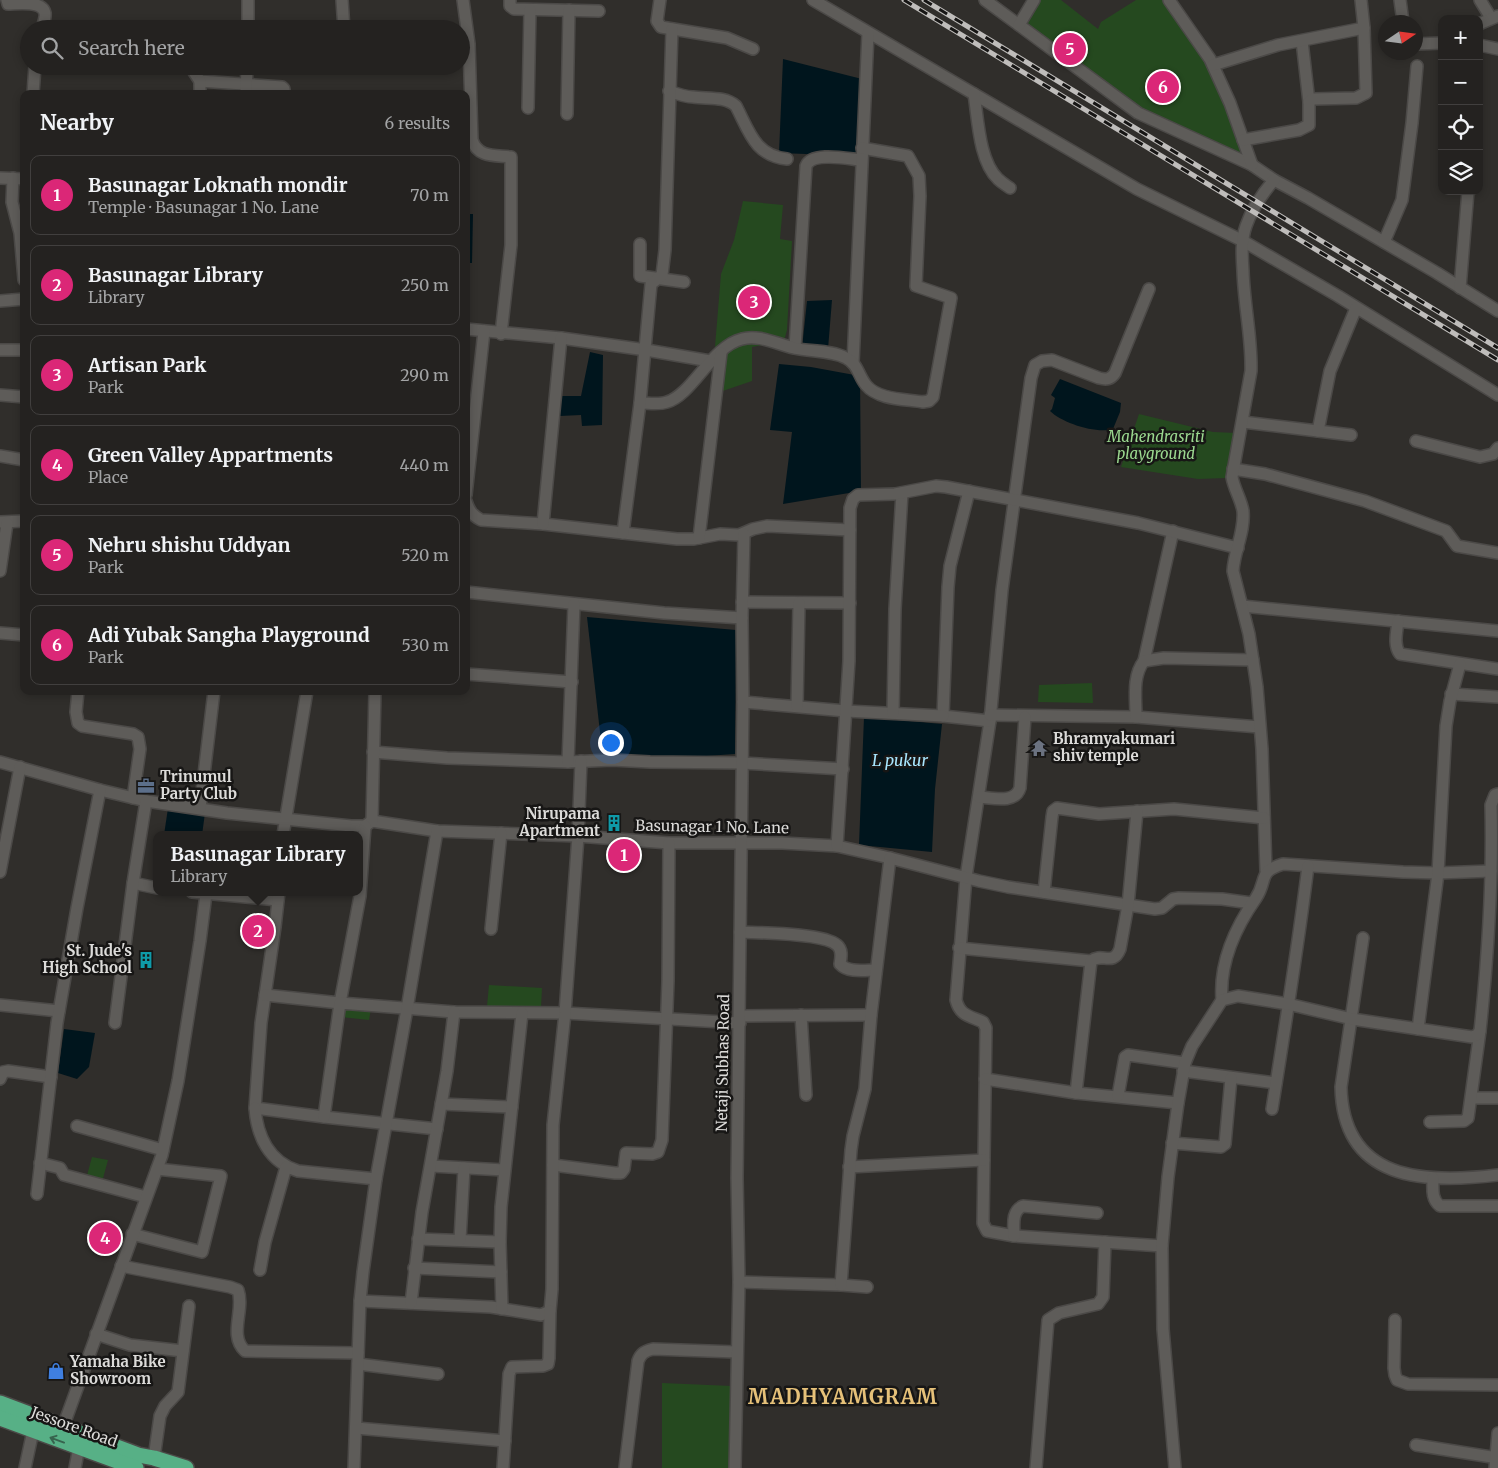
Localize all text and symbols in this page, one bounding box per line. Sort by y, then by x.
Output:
north arrow [1378,15,1423,60]
map controls [1438,15,1483,195]
button: + [1438,15,1483,60]
search box [20,20,470,75]
pin: 5 [1054,30,1086,68]
icon: search [38,34,66,62]
text: Search here [78,36,185,60]
button: − [1438,60,1483,105]
pin: 6 [1147,68,1179,106]
button: locate [1438,105,1483,150]
text: Nearby [40,109,114,136]
text: 6 results [385,113,450,133]
button: layers [1438,150,1483,195]
text: Basunagar Loknath mondir [88,173,348,197]
text: 1 [53,185,61,205]
text: 70 m [410,185,449,205]
text: Temple · Basunagar 1 No. Lane [88,197,319,217]
text: Basunagar Library [88,263,263,287]
text: 2 [52,275,62,295]
text: 250 m [401,275,449,295]
pin: 3 [738,283,770,321]
text: Library [88,287,145,307]
text: Artisan Park [88,353,206,377]
text: 3 [52,365,62,385]
text: 290 m [400,365,449,385]
text: Park [88,377,124,397]
park label: Mahendrasriti playground [1106,427,1205,463]
text: Green Valley Appartments [88,443,333,467]
text: 4 [52,455,62,475]
text: 440 m [399,455,449,475]
text: Place [88,467,128,487]
text: Nehru shishu Uddyan [88,533,290,557]
text: 5 [52,545,62,565]
text: 520 m [401,545,449,565]
text: Park [88,557,124,577]
text: Adi Yubak Sangha Playground [88,623,370,647]
text: 6 [52,635,62,655]
text: 530 m [401,635,449,655]
text: Park [88,647,124,667]
place label: Bhramyakumari shiv temple [1053,729,1175,765]
your location [598,730,624,756]
temple icon: Bhramyakumari shiv temple [1029,738,1049,758]
water label: L pukur [872,750,928,770]
place label: Trinumul Party Club [160,767,237,803]
office icon: Trinumul Party Club [136,776,156,796]
place label: Nirupama Apartment [518,804,601,840]
building icon: Nirupama Apartment [604,813,624,833]
street label: Basunagar 1 No. Lane [635,816,789,837]
popup [153,831,363,896]
pin: 1 [608,836,640,874]
text: Basunagar Library [171,842,345,866]
text: Library [171,866,227,886]
pin: 2 [242,912,274,950]
place label: St. Jude's High School [42,941,132,977]
building icon: St. Jude's High School [136,950,156,970]
street label: Netaji Subhas Road [712,994,733,1132]
pin: 4 [89,1219,121,1257]
place label: Yamaha Bike Showroom [69,1352,166,1388]
shop icon: Yamaha Bike Showroom [46,1361,66,1381]
district label: MADHYAMGRAM [748,1384,938,1409]
street label: Jessore Road [27,1402,120,1451]
one-way arrow [50,1434,66,1444]

